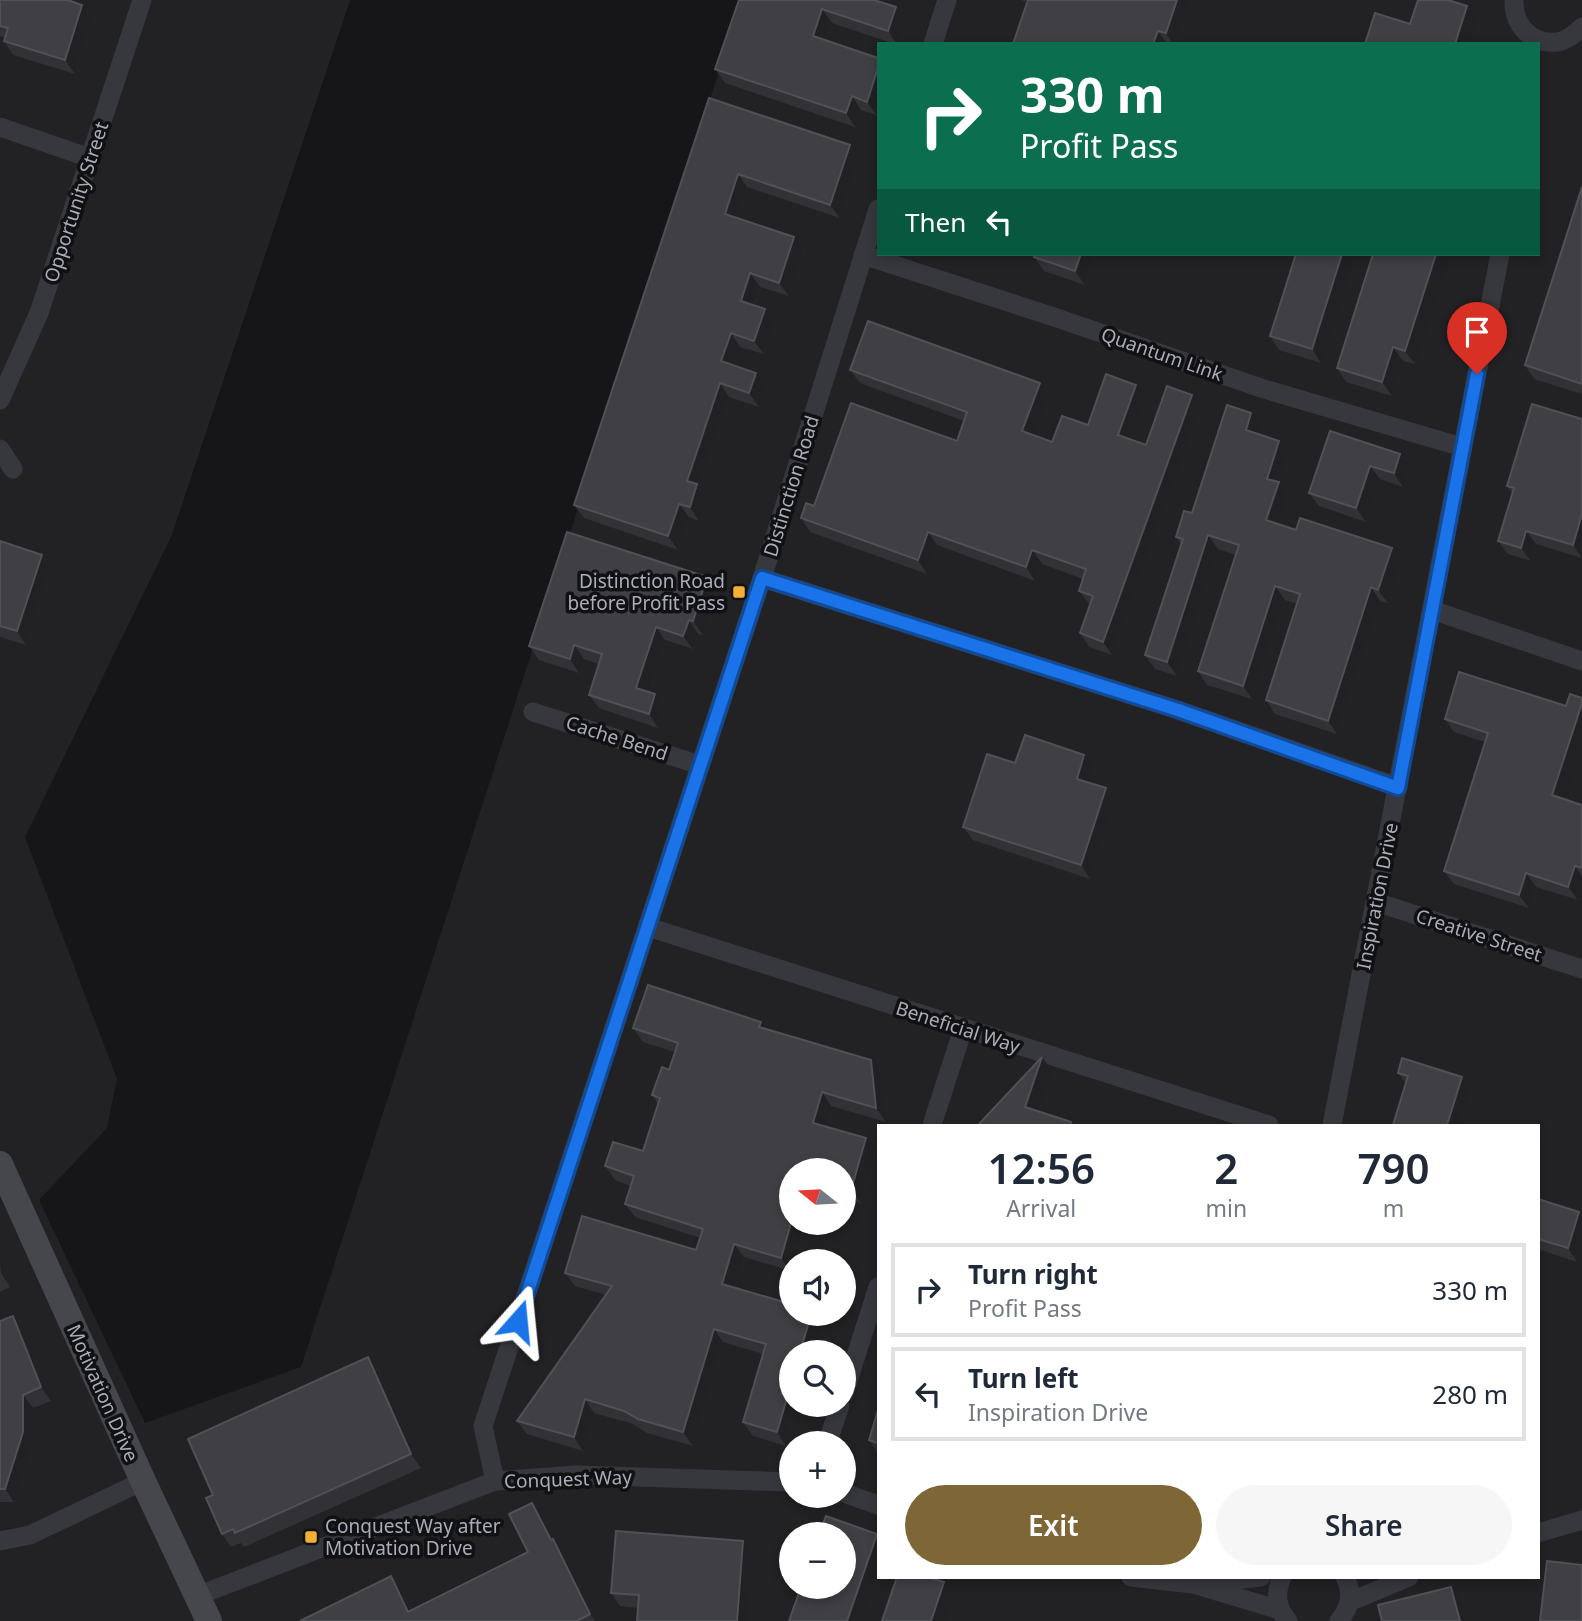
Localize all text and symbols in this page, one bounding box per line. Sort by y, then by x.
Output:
text: 330 m [1020,61,1165,127]
icon: right [905,70,996,161]
street label: Opportunity Street [38,118,114,286]
text: Profit Pass [1020,124,1178,167]
icon: left [980,203,1018,241]
text: Then [905,204,966,240]
pin [1447,302,1507,374]
icon: arrive [1458,313,1496,351]
street label: Quantum Link [1098,321,1226,387]
street label: Distinction Road [757,412,825,560]
place label: Distinction Road before Profit Pass [567,568,725,616]
marker: Distinction Road before Profit Pass [731,584,747,600]
street label: Cache Bend [563,709,671,767]
street label: Inspiration Drive [1350,820,1404,972]
street label: Creative Street [1413,902,1545,968]
street label: Beneficial Way [893,995,1024,1059]
text: 12:56 [987,1139,1095,1196]
text: 2 [1214,1139,1238,1196]
text: 790 [1358,1139,1430,1196]
north arrow [779,1158,856,1236]
map controls [779,1158,856,1599]
text: Arrival [1006,1192,1076,1224]
text: min [1205,1192,1247,1224]
text: m [1383,1192,1404,1224]
button: sound [779,1249,856,1326]
text: Turn right [968,1256,1098,1292]
icon: right [909,1271,947,1309]
text: 330 m [1432,1272,1508,1308]
position arrow [481,1284,555,1358]
text: Profit Pass [968,1292,1082,1324]
street label: Motivation Drive [61,1320,145,1466]
button: search [779,1340,856,1417]
text: Turn left [968,1360,1079,1396]
icon: left [909,1375,947,1413]
text: 280 m [1432,1376,1508,1412]
text: Inspiration Drive [968,1396,1148,1428]
button: + [779,1431,856,1508]
street label: Conquest Way [504,1464,633,1494]
button: Exit [905,1485,1202,1565]
button: Share [1216,1485,1512,1565]
place label: Conquest Way after Motivation Drive [325,1513,501,1561]
button: − [779,1522,856,1599]
marker: Conquest Way after Motivation Drive [303,1529,319,1545]

